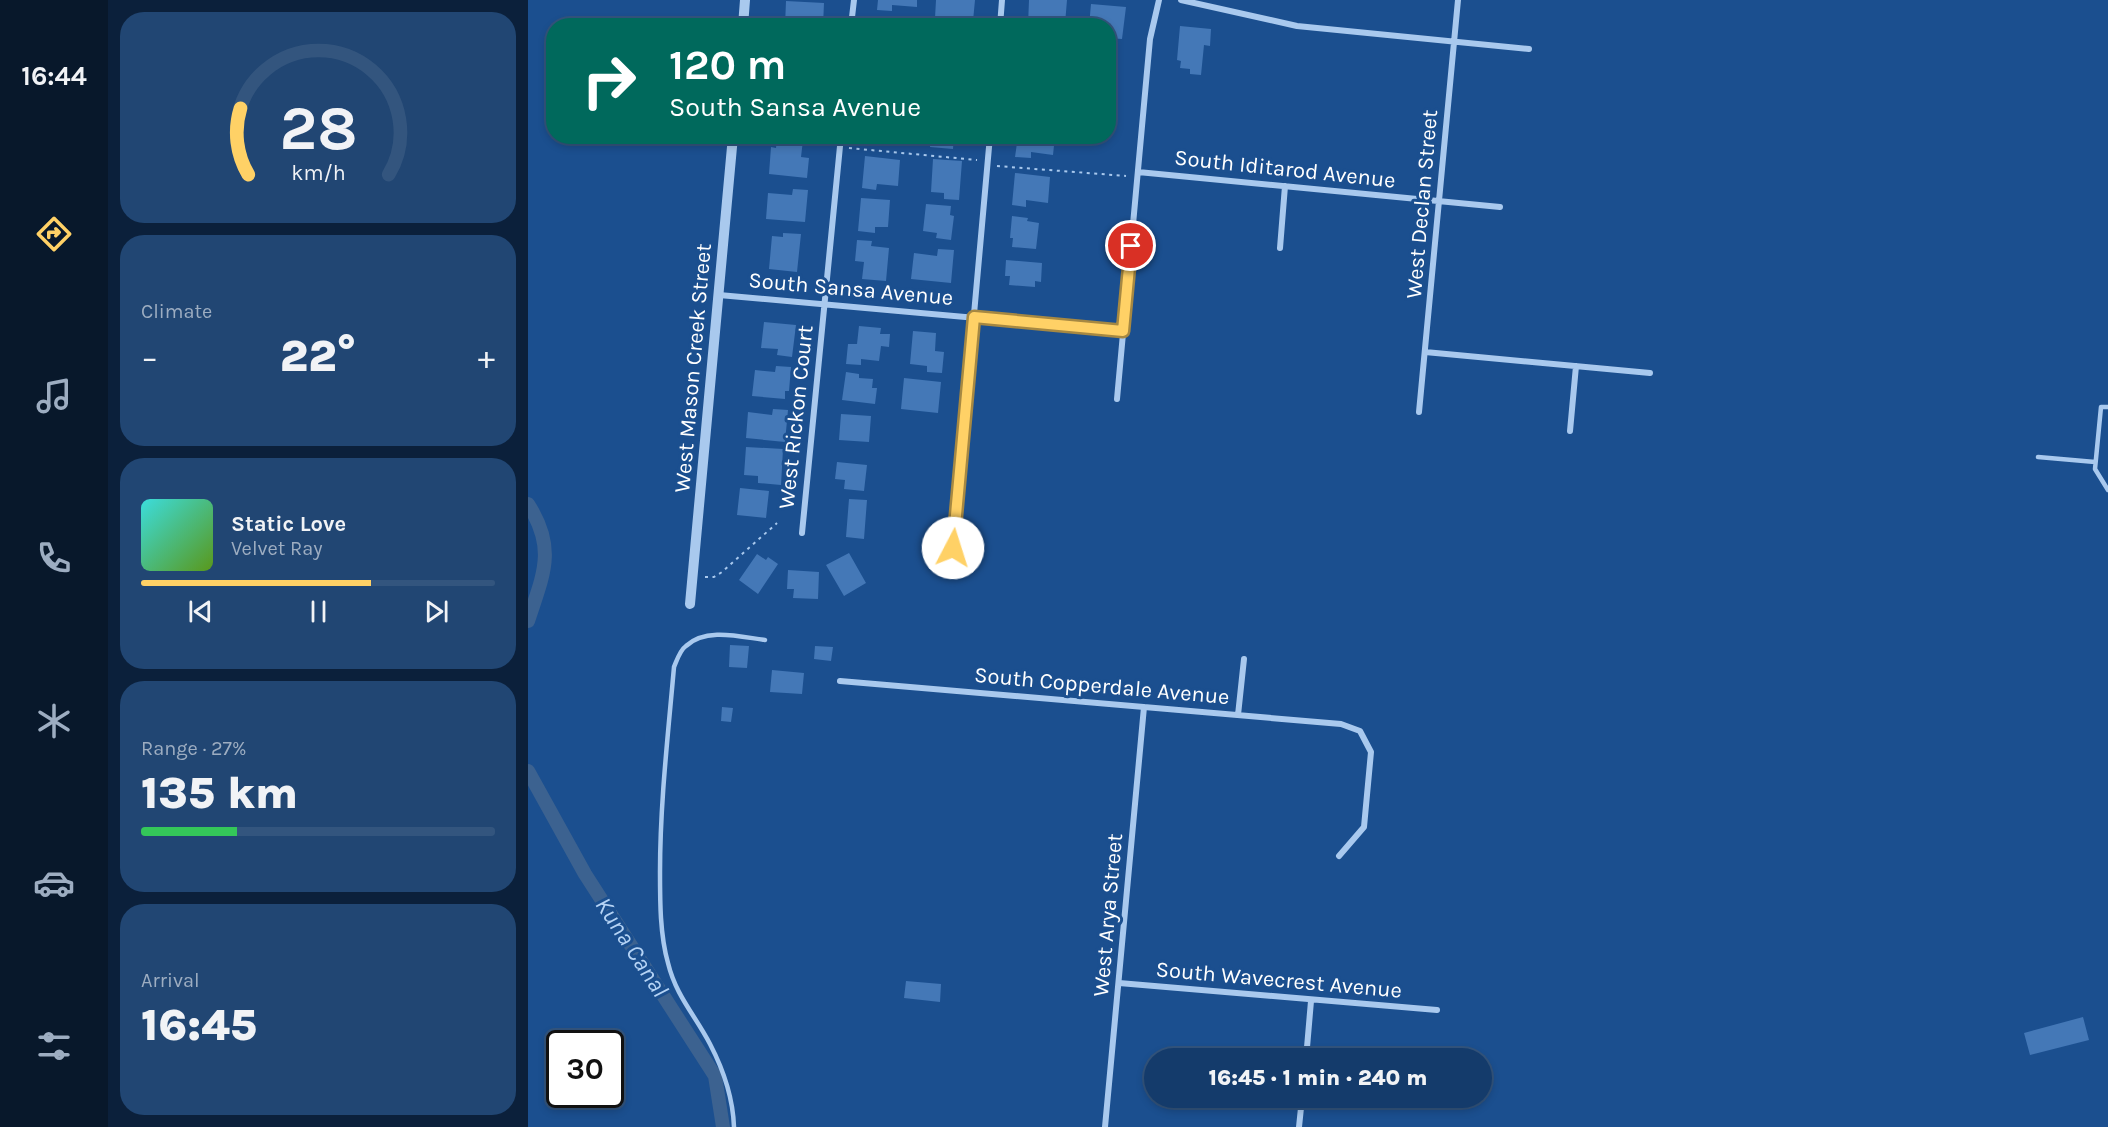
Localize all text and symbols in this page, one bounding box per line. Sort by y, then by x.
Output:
text: 120 m [669,40,786,90]
icon: right [570,42,648,120]
text: 16:44 [21,60,87,92]
text: South Sansa Avenue [669,91,921,123]
text: 28 [279,92,357,165]
street label: West Declan Street [1401,108,1443,300]
street label: South Iditarod Avenue [1173,144,1397,194]
text: km/h [291,160,345,185]
icon: directions [33,213,75,255]
pin [1105,220,1156,271]
icon: arrive [1114,229,1147,262]
street label: West Mason Creek Street [669,242,717,494]
street label: South Sansa Avenue [747,267,954,311]
text: Climate [141,300,212,323]
street label: West Rickon Court [773,324,819,510]
text: 22° [280,330,356,382]
text: − [141,338,158,376]
text: + [478,338,495,376]
icon: music [33,375,75,417]
text: Static Love [231,511,346,537]
position arrow [921,516,985,580]
icon: phone [33,537,75,579]
text: Velvet Ray [231,537,323,560]
icon: previous [184,595,217,628]
icon: pause [302,595,335,628]
icon: next [420,595,453,628]
street label: South Copperdale Avenue [973,662,1231,710]
icon: climate [33,700,75,742]
text: Range · 27% [141,737,246,760]
text: 135 km [141,767,298,819]
street label: West Arya Street [1088,832,1128,998]
icon: car [33,862,75,904]
water label: Kuna Canal [589,892,675,1002]
street label: South Wavecrest Avenue [1155,956,1403,1004]
text: Arrival [141,969,200,992]
text: 16:45 [141,999,257,1051]
icon: filters [33,1025,75,1067]
speed limit sign: 30 [546,1030,624,1108]
text: 16:45 · 1 min · 240 m [1209,1065,1427,1091]

